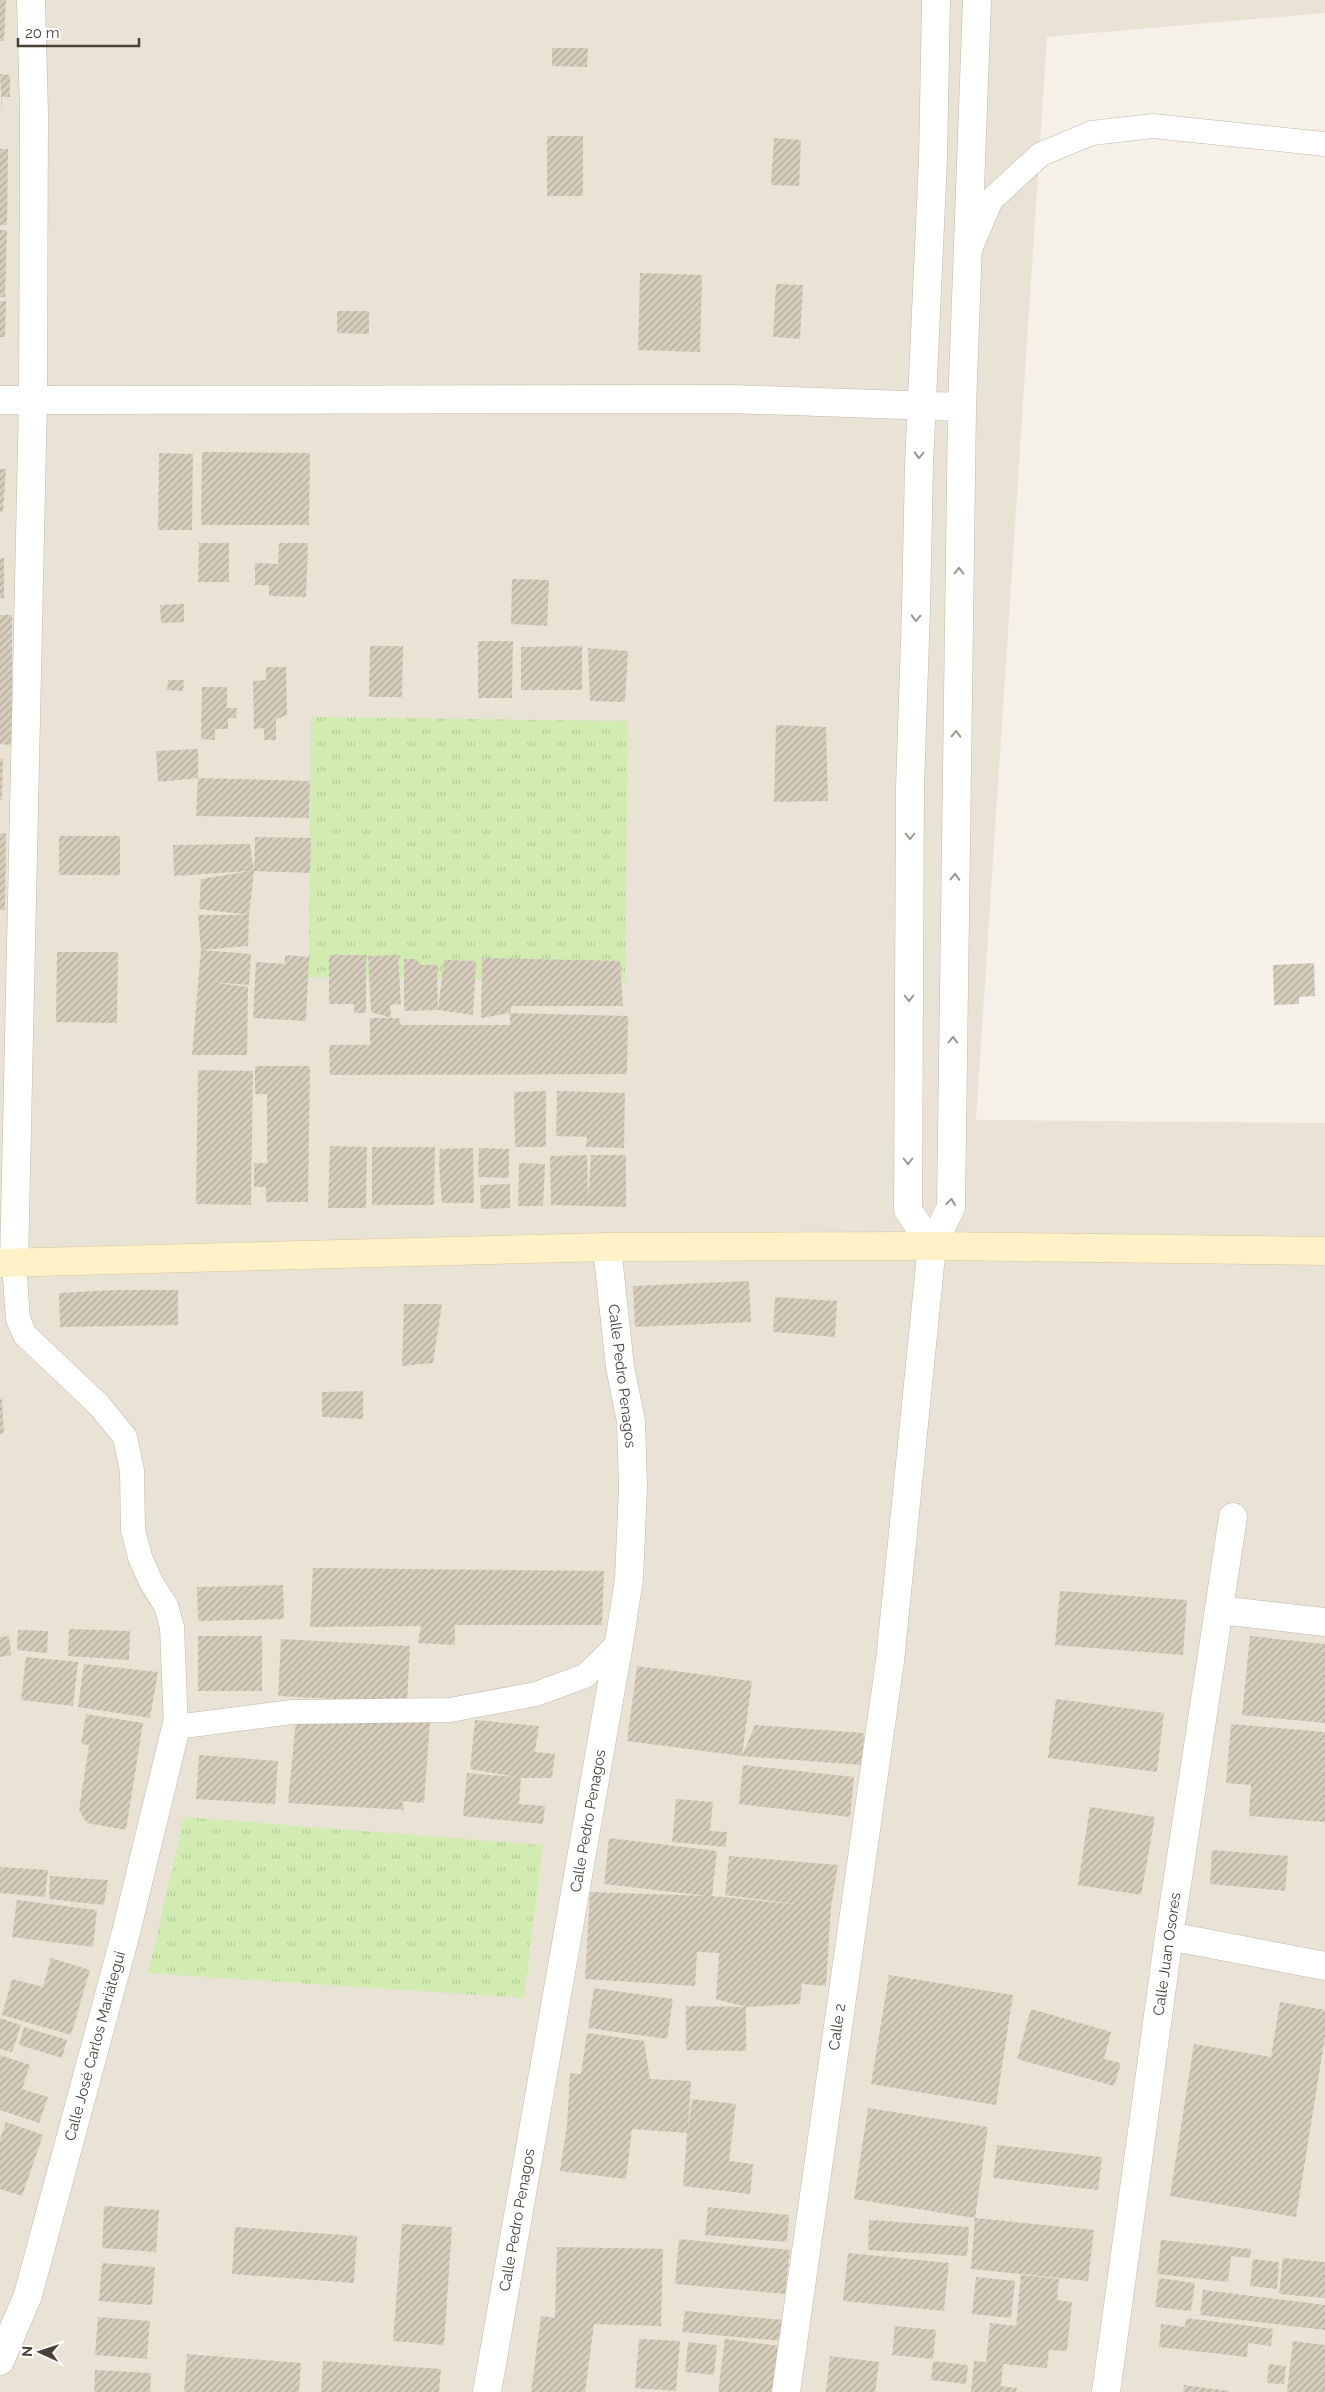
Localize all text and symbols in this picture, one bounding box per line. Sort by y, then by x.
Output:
scale bar [18,15,139,47]
text: 20 m [25,24,60,42]
one-way arrow [914,452,924,459]
one-way arrow [954,567,964,574]
one-way arrow [911,614,921,622]
one-way arrow [951,729,962,737]
one-way arrow [905,832,915,840]
one-way arrow [949,873,960,881]
one-way arrow [904,995,914,1003]
one-way arrow [948,1035,958,1043]
one-way arrow [903,1157,914,1165]
one-way arrow [945,1197,956,1205]
street label: Calle Pedro Penagos [604,1303,640,1449]
street label: Calle Pedro Penagos [567,1748,609,1894]
street label: Calle Juan Osores [1149,1891,1185,2017]
street label: Calle José Carlos Mariátegui [61,1949,129,2143]
street label: Calle 2 [825,2002,849,2052]
street label: Calle Pedro Penagos [496,2147,538,2293]
north arrow [15,2327,65,2377]
text: N [19,2346,35,2357]

